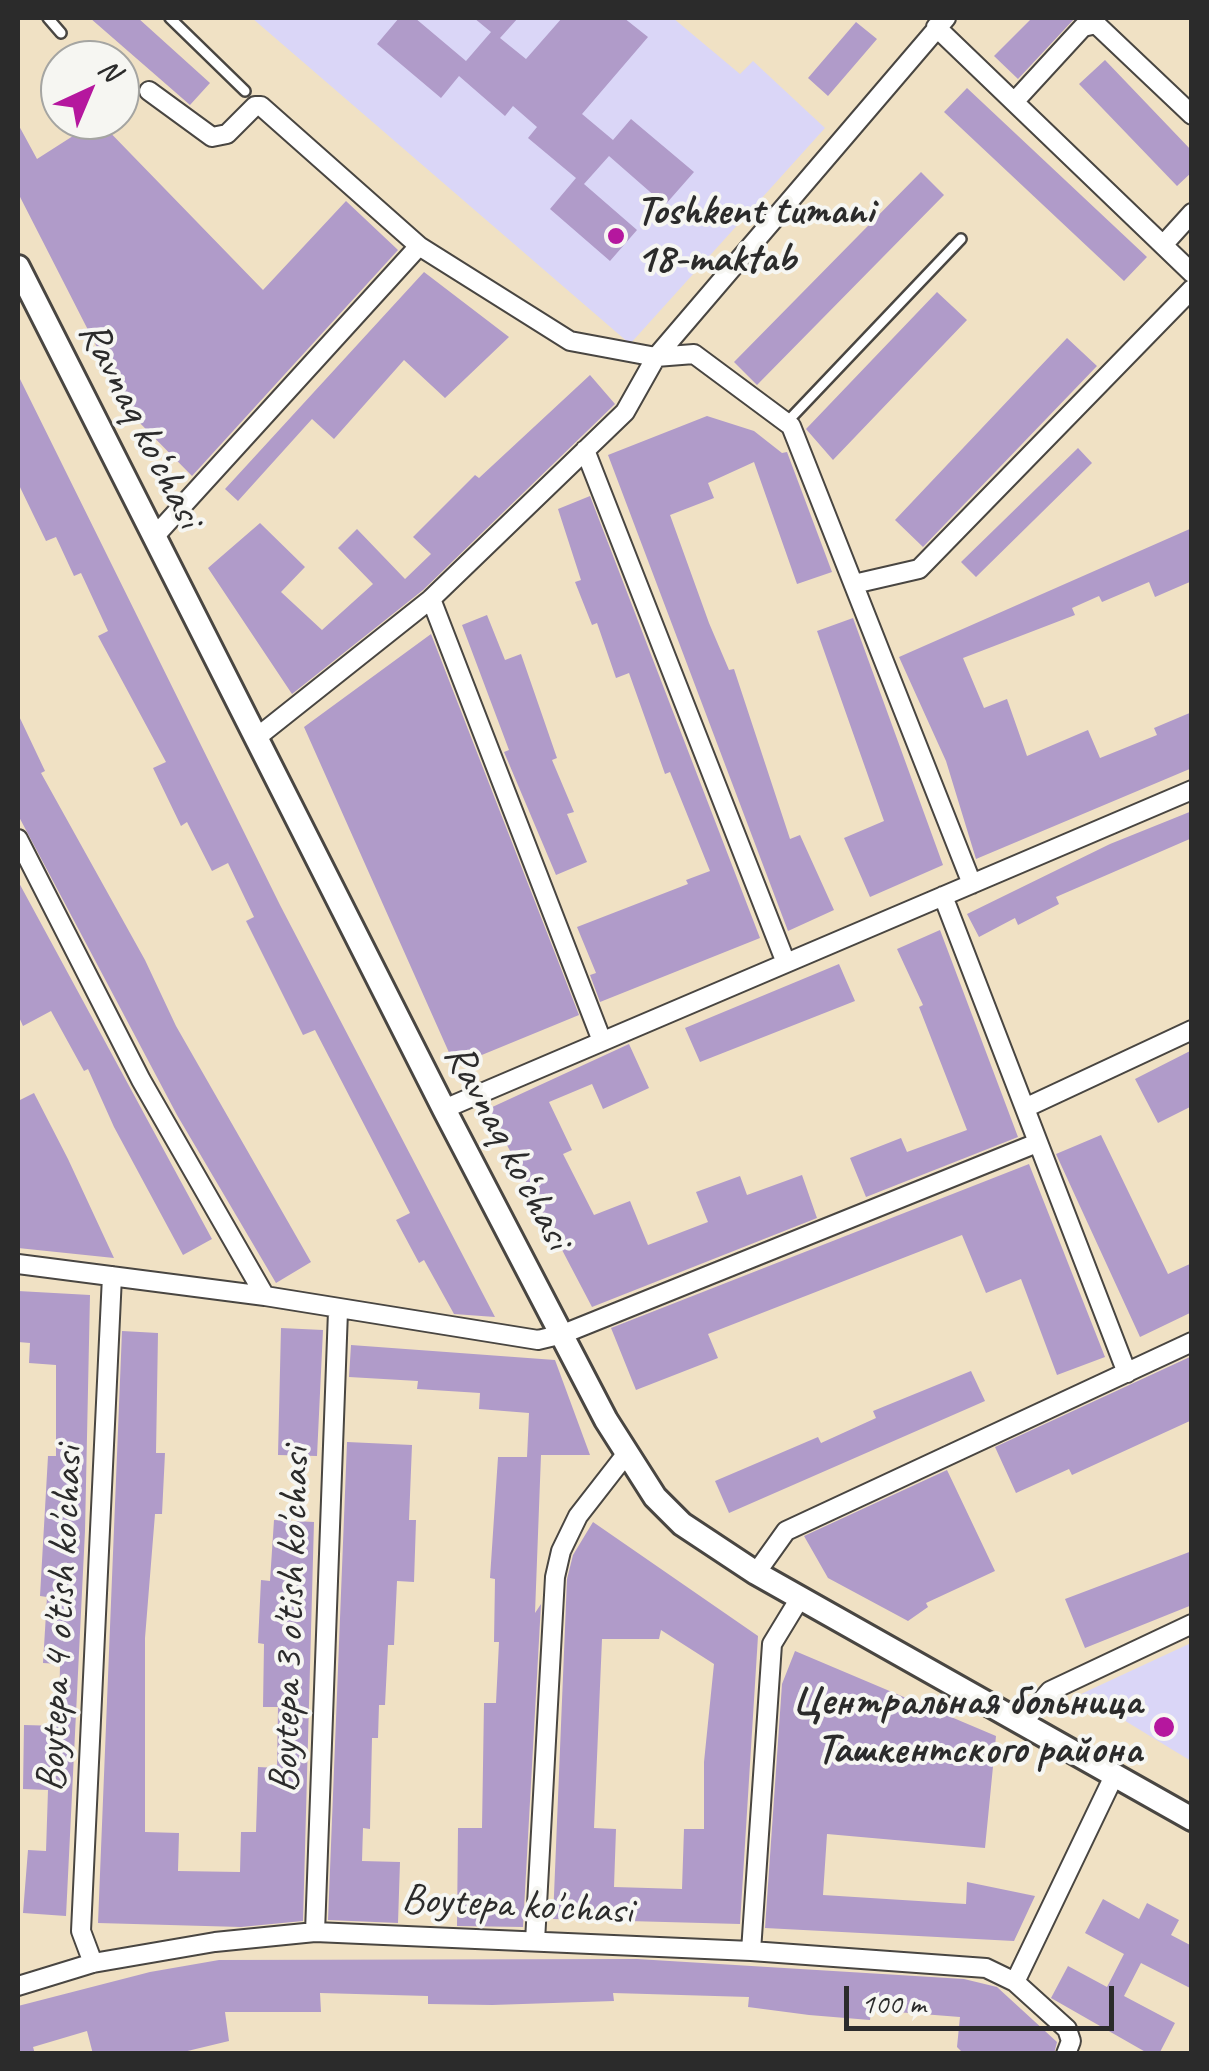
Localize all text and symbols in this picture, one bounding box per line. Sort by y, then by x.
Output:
north arrow [40,40,140,140]
text: N [91,51,128,88]
place label: Toshkent tumani 18-maktab [636,187,874,286]
marker: Toshkent tumani 18-maktab [605,225,627,247]
street label: Ravnaq ko‘chasi [66,313,214,537]
street label: Ravnaq ko‘chasi [432,1036,582,1258]
street label: Boytepa 4 o'tish ko'chasi [27,1445,95,1793]
street label: Boytepa 3 o'tish ko'chasi [260,1446,322,1794]
place label: Центральная больница Ташкентского района [792,1678,1142,1776]
marker: Центральная больница Ташкентского района [1151,1714,1177,1740]
street label: Boytepa ko'chasi [400,1875,634,1937]
scale bar [849,1966,1119,2028]
text: 100 m [861,1984,926,2022]

